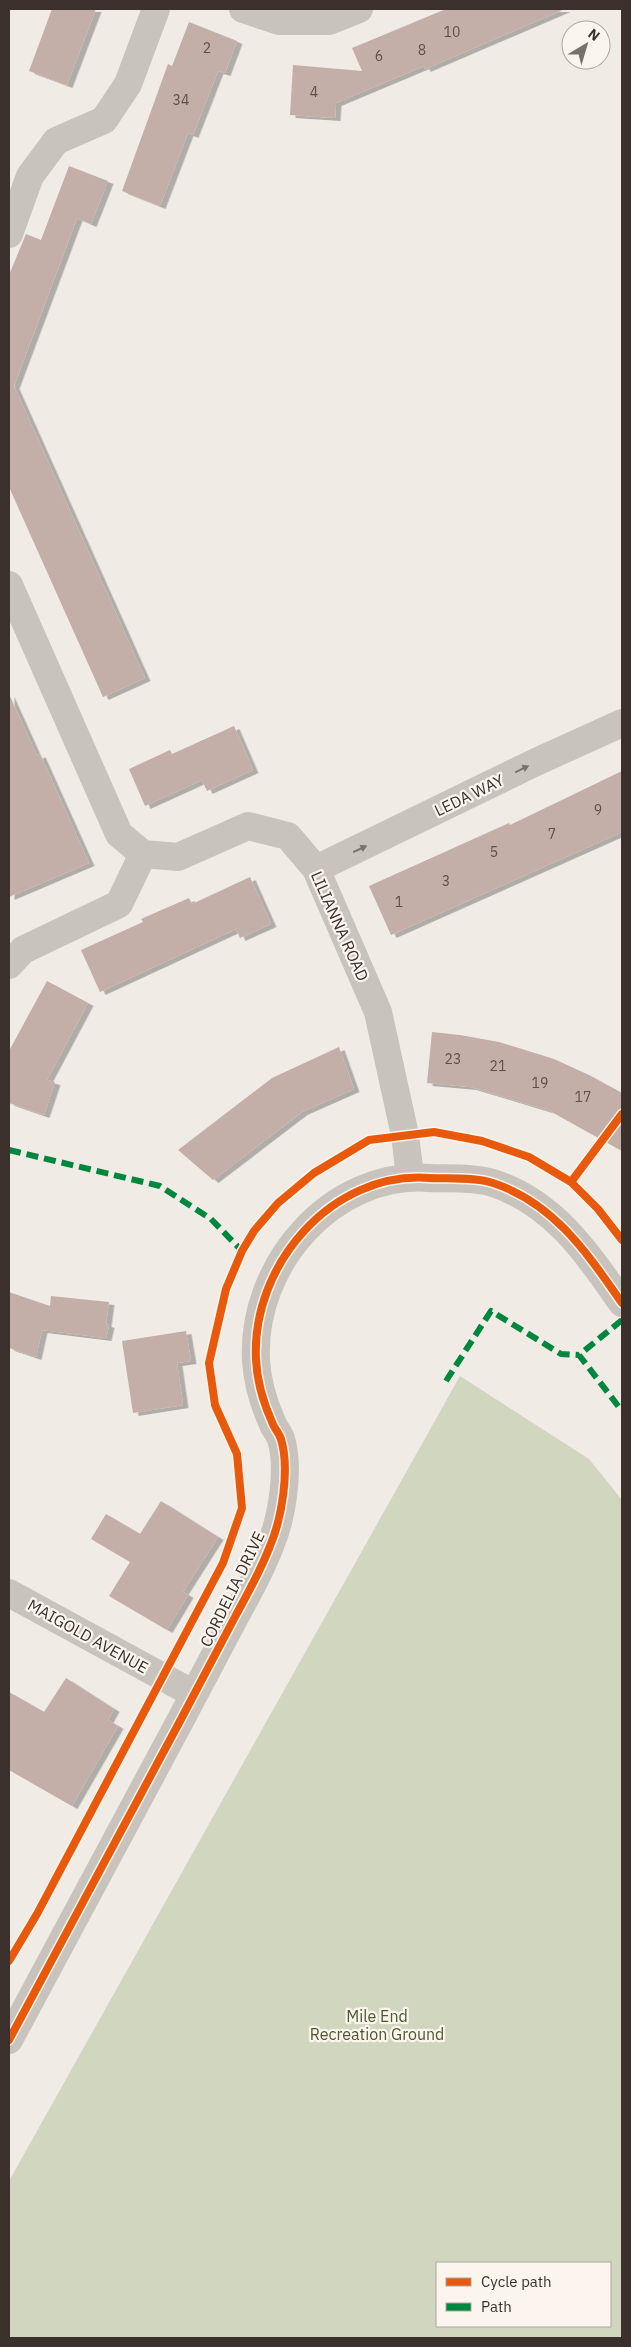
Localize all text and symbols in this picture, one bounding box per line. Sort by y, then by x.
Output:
north arrow [561,20,611,70]
house number: 10 [444,23,460,41]
text: N [584,25,604,45]
house number: 2 [203,39,211,57]
house number: 8 [418,41,426,59]
house number: 6 [375,47,383,65]
house number: 4 [310,83,318,101]
house number: 34 [173,91,189,109]
one-way arrow [515,765,529,773]
street label: LEDA WAY [431,769,508,820]
house number: 9 [594,801,602,819]
house number: 7 [548,825,556,843]
house number: 5 [490,843,498,861]
one-way arrow [353,844,368,853]
street label: LILIANNA ROAD [307,868,373,984]
house number: 3 [442,872,450,890]
house number: 1 [395,893,403,911]
house number: 23 [445,1050,461,1068]
house number: 21 [490,1057,506,1075]
house number: 19 [532,1074,548,1092]
house number: 17 [575,1088,591,1106]
street label: CORDELIA DRIVE [195,1528,269,1650]
street label: MAIGOLD AVENUE [24,1595,152,1677]
park label: Mile End Recreation Ground [310,2006,444,2044]
legend [436,2262,611,2327]
text: Cycle path [481,2272,552,2291]
text: Path [481,2297,512,2316]

